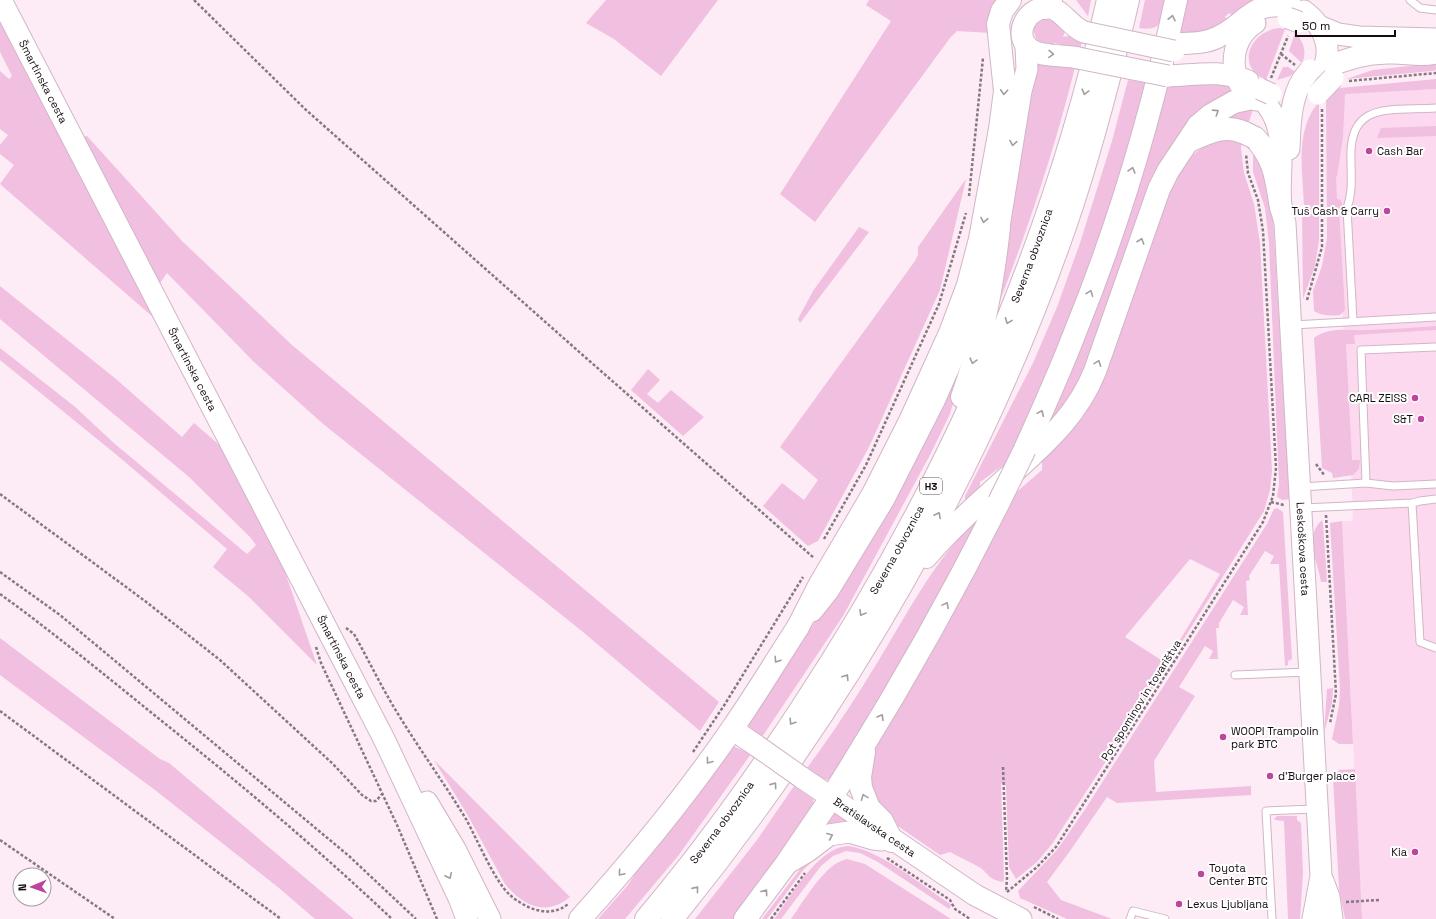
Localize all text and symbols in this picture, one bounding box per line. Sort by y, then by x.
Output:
scale bar [1296,12,1395,38]
one-way arrow [1168,14,1176,21]
text: 50 m [1302,18,1330,34]
street label: Šmartinska cesta [16,38,71,126]
one-way arrow [1048,50,1054,59]
one-way arrow [1081,88,1090,95]
one-way arrow [1000,89,1008,95]
one-way arrow [1212,110,1219,117]
one-way arrow [1009,140,1018,146]
place label: Cash Bar [1377,144,1423,158]
marker: Cash Bar [1364,146,1374,156]
one-way arrow [1127,167,1136,174]
place label: Tuš Cash & Carry [1291,204,1379,218]
street label: Severna obvoznica [1008,206,1056,305]
marker: Tuš Cash & Carry [1382,206,1392,216]
one-way arrow [980,217,989,223]
one-way arrow [1136,237,1145,244]
one-way arrow [1086,290,1094,297]
one-way arrow [1004,318,1012,325]
street label: Šmartinska cesta [165,325,220,414]
one-way arrow [969,357,978,364]
one-way arrow [1093,360,1101,367]
place label: CARL ZEISS [1349,391,1407,405]
marker: CARL ZEISS [1410,393,1420,403]
one-way arrow [1036,410,1044,417]
place label: S&T [1393,412,1414,426]
marker: S&T [1416,414,1426,424]
road number: H3 [920,478,942,494]
street label: Severna obvoznica [867,502,927,597]
street label: Leskoškova cesta [1293,502,1313,597]
one-way arrow [934,512,941,519]
one-way arrow [941,601,949,609]
one-way arrow [859,609,866,616]
street label: Šmartinska cesta [314,613,369,702]
street label: Pot spominov in tovarištva [1098,636,1184,763]
one-way arrow [774,656,782,663]
one-way arrow [841,674,848,681]
one-way arrow [877,714,884,721]
one-way arrow [790,718,797,725]
place label: WOOP! Trampolin park BTC [1231,724,1319,751]
marker: WOOP! Trampolin park BTC [1218,732,1228,742]
one-way arrow [707,756,714,763]
place label: d'Burger place [1278,769,1355,783]
marker: d'Burger place [1265,771,1275,781]
street label: Severna obvoznica [687,778,757,866]
one-way arrow [769,782,776,789]
one-way arrow [861,793,869,800]
street label: Bratislavska cesta [831,794,919,860]
one-way arrow [826,832,833,840]
place label: Kia [1391,845,1408,859]
marker: Kia [1410,847,1420,857]
place label: Toyota Center BTC [1209,861,1268,888]
north arrow [12,867,52,907]
one-way arrow [618,868,625,875]
marker: Toyota Center BTC [1196,869,1206,879]
one-way arrow [444,872,452,879]
text: N [15,883,29,891]
one-way arrow [691,886,698,893]
one-way arrow [761,889,768,896]
place label: Lexus Ljubljana [1187,897,1269,911]
marker: Lexus Ljubljana [1174,899,1184,909]

